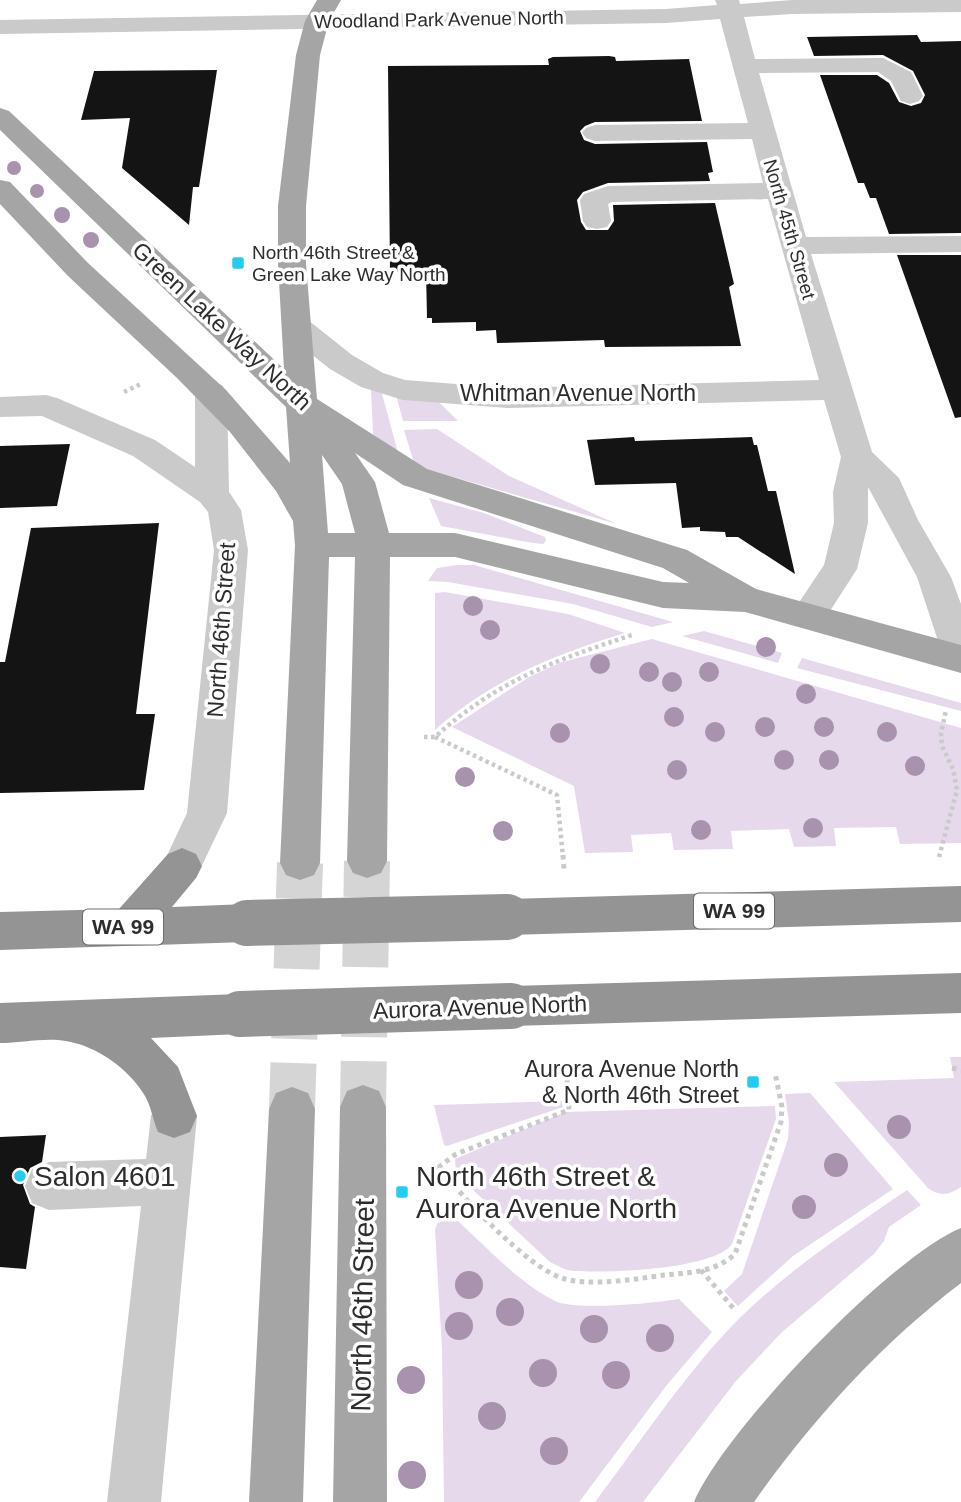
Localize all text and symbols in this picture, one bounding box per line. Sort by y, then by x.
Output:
street label: Woodland Park Avenue North [314,7,564,32]
street label: North 45th Street [759,157,820,302]
street label: Green Lake Way North [127,237,317,415]
place label: North 46th Street & Green Lake Way North [252,242,446,285]
marker: North 46th Street & Green Lake Way North [230,255,246,271]
street label: Whitman Avenue North [460,380,696,406]
street label: North 46th Street [202,541,240,718]
road number: WA 99 [694,894,774,928]
road number: WA 99 [83,909,163,944]
street label: Aurora Avenue North [372,990,588,1024]
place label: Aurora Avenue North & North 46th Street [525,1056,740,1108]
marker: Aurora Avenue North & North 46th Street [745,1074,761,1090]
place label: Salon 4601 [34,1161,176,1192]
place label: North 46th Street & Aurora Avenue North [416,1161,677,1224]
marker: Salon 4601 [12,1168,28,1184]
marker: North 46th Street & Aurora Avenue North [394,1184,410,1200]
street label: North 46th Street [345,1198,380,1412]

